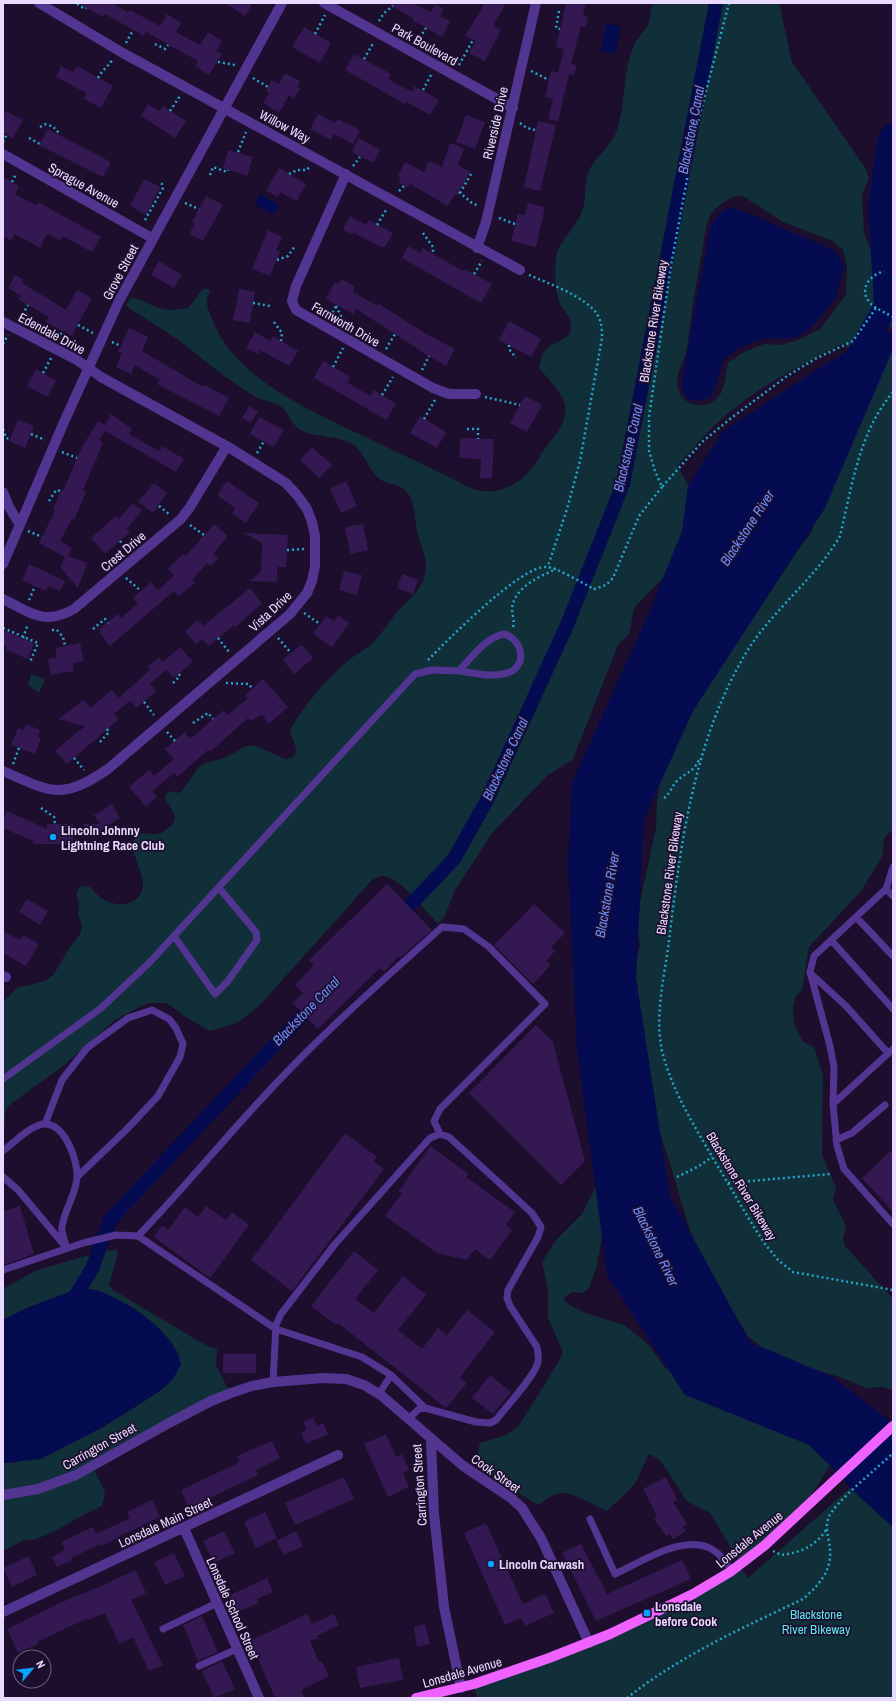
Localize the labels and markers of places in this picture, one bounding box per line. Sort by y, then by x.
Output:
place label: Lincoln Johnny Lightning Race Club [61,822,165,854]
marker: Lincoln Johnny Lightning Race Club [48,832,58,842]
place label: Lincoln Carwash [499,1556,584,1573]
marker: Lincoln Carwash [486,1559,496,1569]
place label: Lonsdale before Cook [655,1598,717,1630]
marker: Lonsdale before Cook [642,1608,652,1618]

